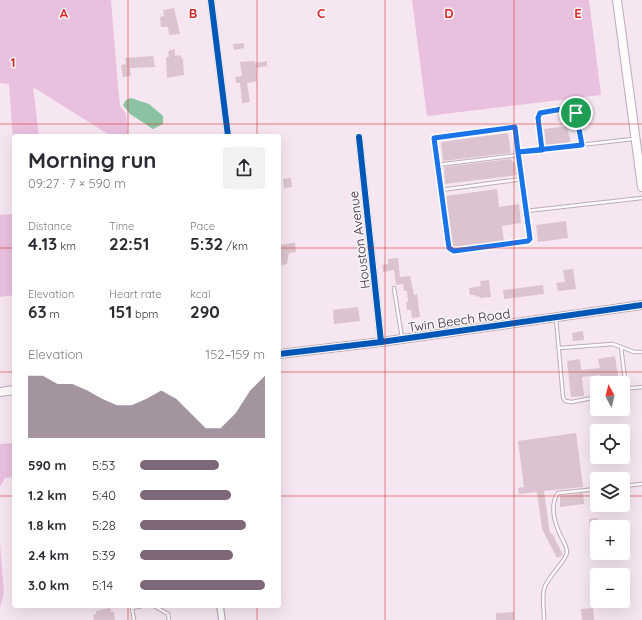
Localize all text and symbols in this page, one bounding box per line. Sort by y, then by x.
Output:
text: A [60,5,69,21]
text: B [189,5,197,21]
text: C [317,5,325,21]
text: D [444,5,454,21]
text: E [574,5,582,21]
text: 1 [10,54,16,70]
pin [559,96,593,130]
icon: arrive [565,102,587,124]
text: Morning run [28,146,156,174]
button: share [223,147,265,189]
text: 09:27 · 7 × 590 m [28,175,126,191]
street label: Houston Avenue [345,190,373,290]
text: Distance [28,219,72,233]
text: Time [109,219,134,233]
text: Pace [190,219,215,233]
text: 4.13 [28,233,57,254]
text: 22:51 [109,233,149,254]
text: 5:32 [190,233,223,254]
text: km [57,239,76,253]
text: /km [223,239,248,253]
text: Elevation [28,287,74,301]
text: Heart rate [109,287,161,301]
text: kcal [190,287,211,301]
text: 63 [28,301,47,322]
text: 151 [109,301,132,322]
text: 290 [190,301,220,322]
street label: Twin Beech Road [407,305,511,335]
text: m [47,307,60,321]
text: bpm [132,307,158,321]
text: Elevation [28,346,83,362]
text: 152–159 m [205,346,265,362]
north arrow [590,376,630,416]
map controls [590,376,630,608]
button: locate [590,424,630,464]
text: 590 m [28,457,66,473]
text: 5:53 [92,457,115,473]
button: layers [590,472,630,512]
text: 1.2 km [28,487,67,503]
text: 5:40 [92,487,116,503]
text: 1.8 km [28,517,66,533]
text: 5:28 [92,517,116,533]
button: + [590,520,630,560]
text: 2.4 km [28,547,69,563]
text: 5:39 [92,547,116,563]
button: − [590,568,630,608]
text: 3.0 km [28,577,69,593]
text: 5:14 [92,577,113,593]

